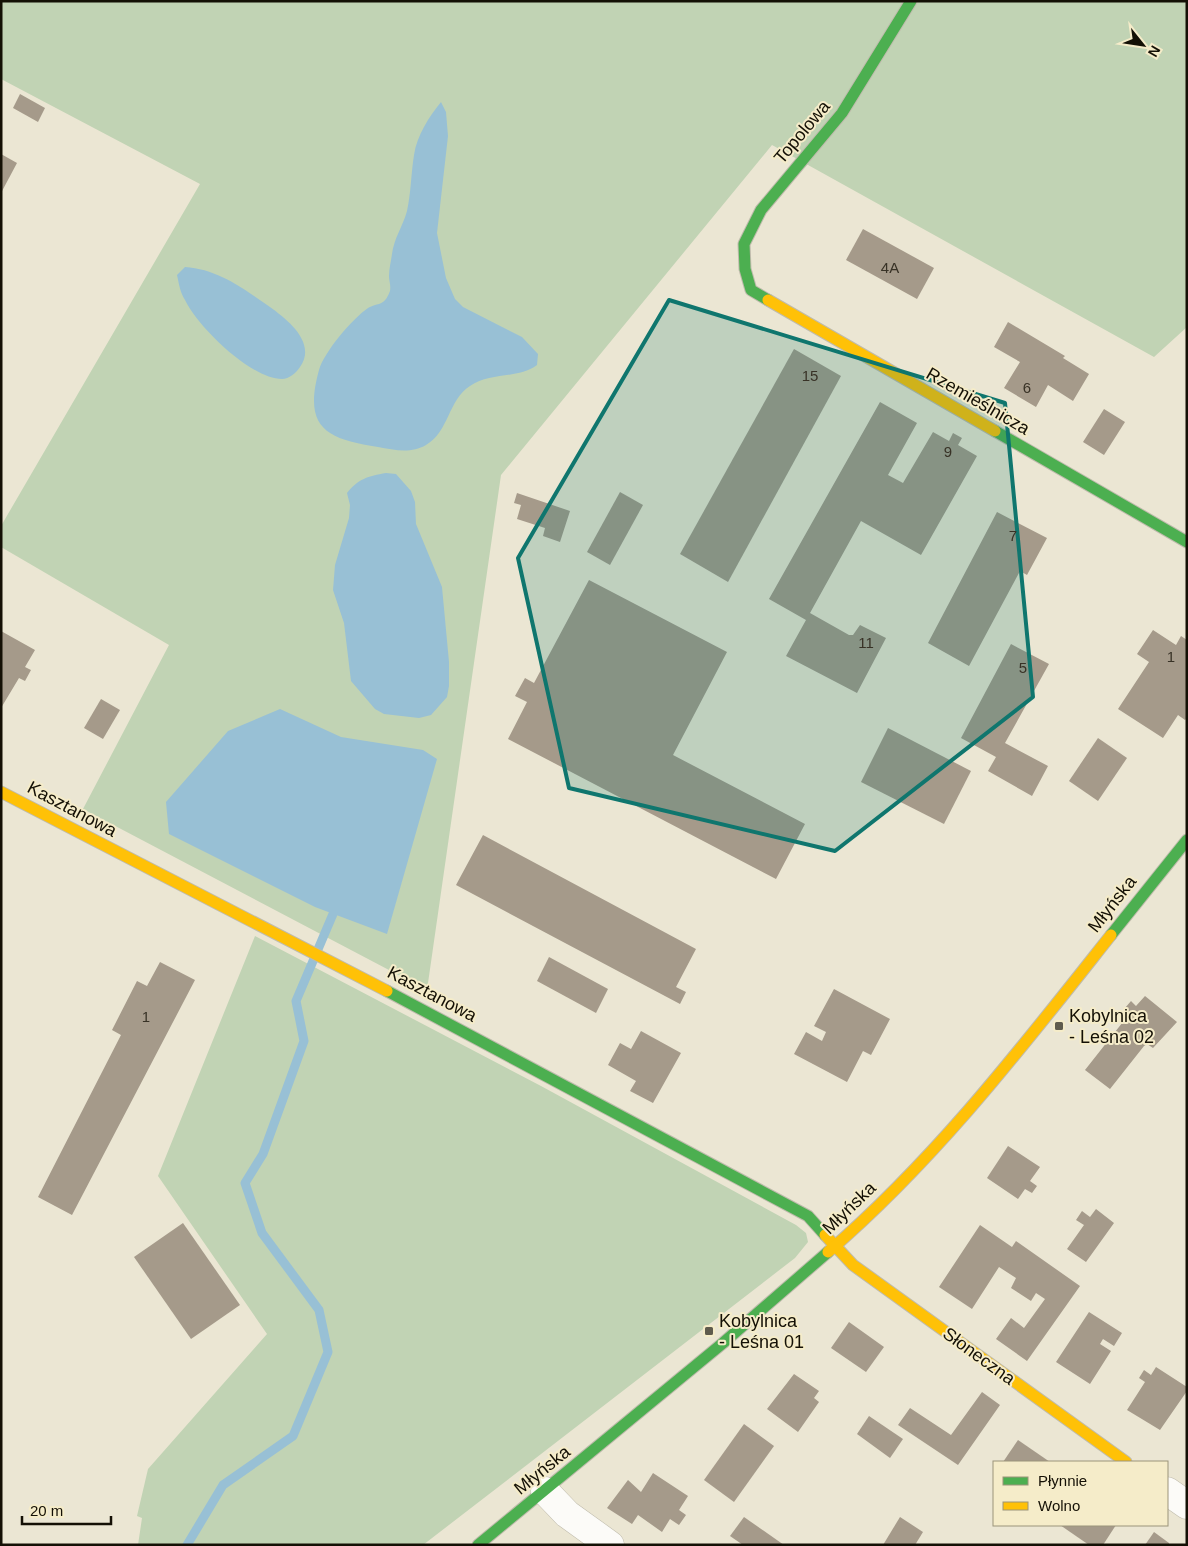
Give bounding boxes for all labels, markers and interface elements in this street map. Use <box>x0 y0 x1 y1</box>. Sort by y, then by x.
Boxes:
north arrow <box>1118 20 1168 70</box>
text: N <box>1145 43 1164 60</box>
street label: Topolowa <box>770 96 835 168</box>
house number: 4A <box>881 259 899 276</box>
street label: Rzemieślnicza <box>923 363 1034 439</box>
house number: 15 <box>802 367 818 384</box>
house number: 6 <box>1023 379 1031 396</box>
house number: 9 <box>944 443 952 460</box>
house number: 7 <box>1009 527 1017 544</box>
house number: 11 <box>858 634 874 651</box>
house number: 1 <box>1167 648 1175 665</box>
house number: 5 <box>1019 659 1027 676</box>
street label: Kasztanowa <box>24 777 121 841</box>
street label: Młyńska <box>1084 871 1141 936</box>
street label: Kasztanowa <box>384 962 481 1026</box>
place label: Kobylnica - Leśna 02 <box>1069 1006 1154 1047</box>
house number: 1 <box>142 1008 150 1025</box>
marker: Kobylnica - Leśna 02 <box>1053 1020 1065 1032</box>
street label: Młyńska <box>818 1177 880 1238</box>
place label: Kobylnica - Leśna 01 <box>719 1311 804 1352</box>
street label: Słoneczna <box>939 1323 1020 1389</box>
marker: Kobylnica - Leśna 01 <box>703 1325 715 1337</box>
street label: Młyńska <box>510 1441 575 1499</box>
legend <box>993 1461 1168 1526</box>
text: Płynnie <box>1038 1472 1087 1489</box>
scale bar <box>22 1494 111 1526</box>
text: Wolno <box>1038 1497 1080 1514</box>
text: 20 m <box>30 1502 63 1519</box>

